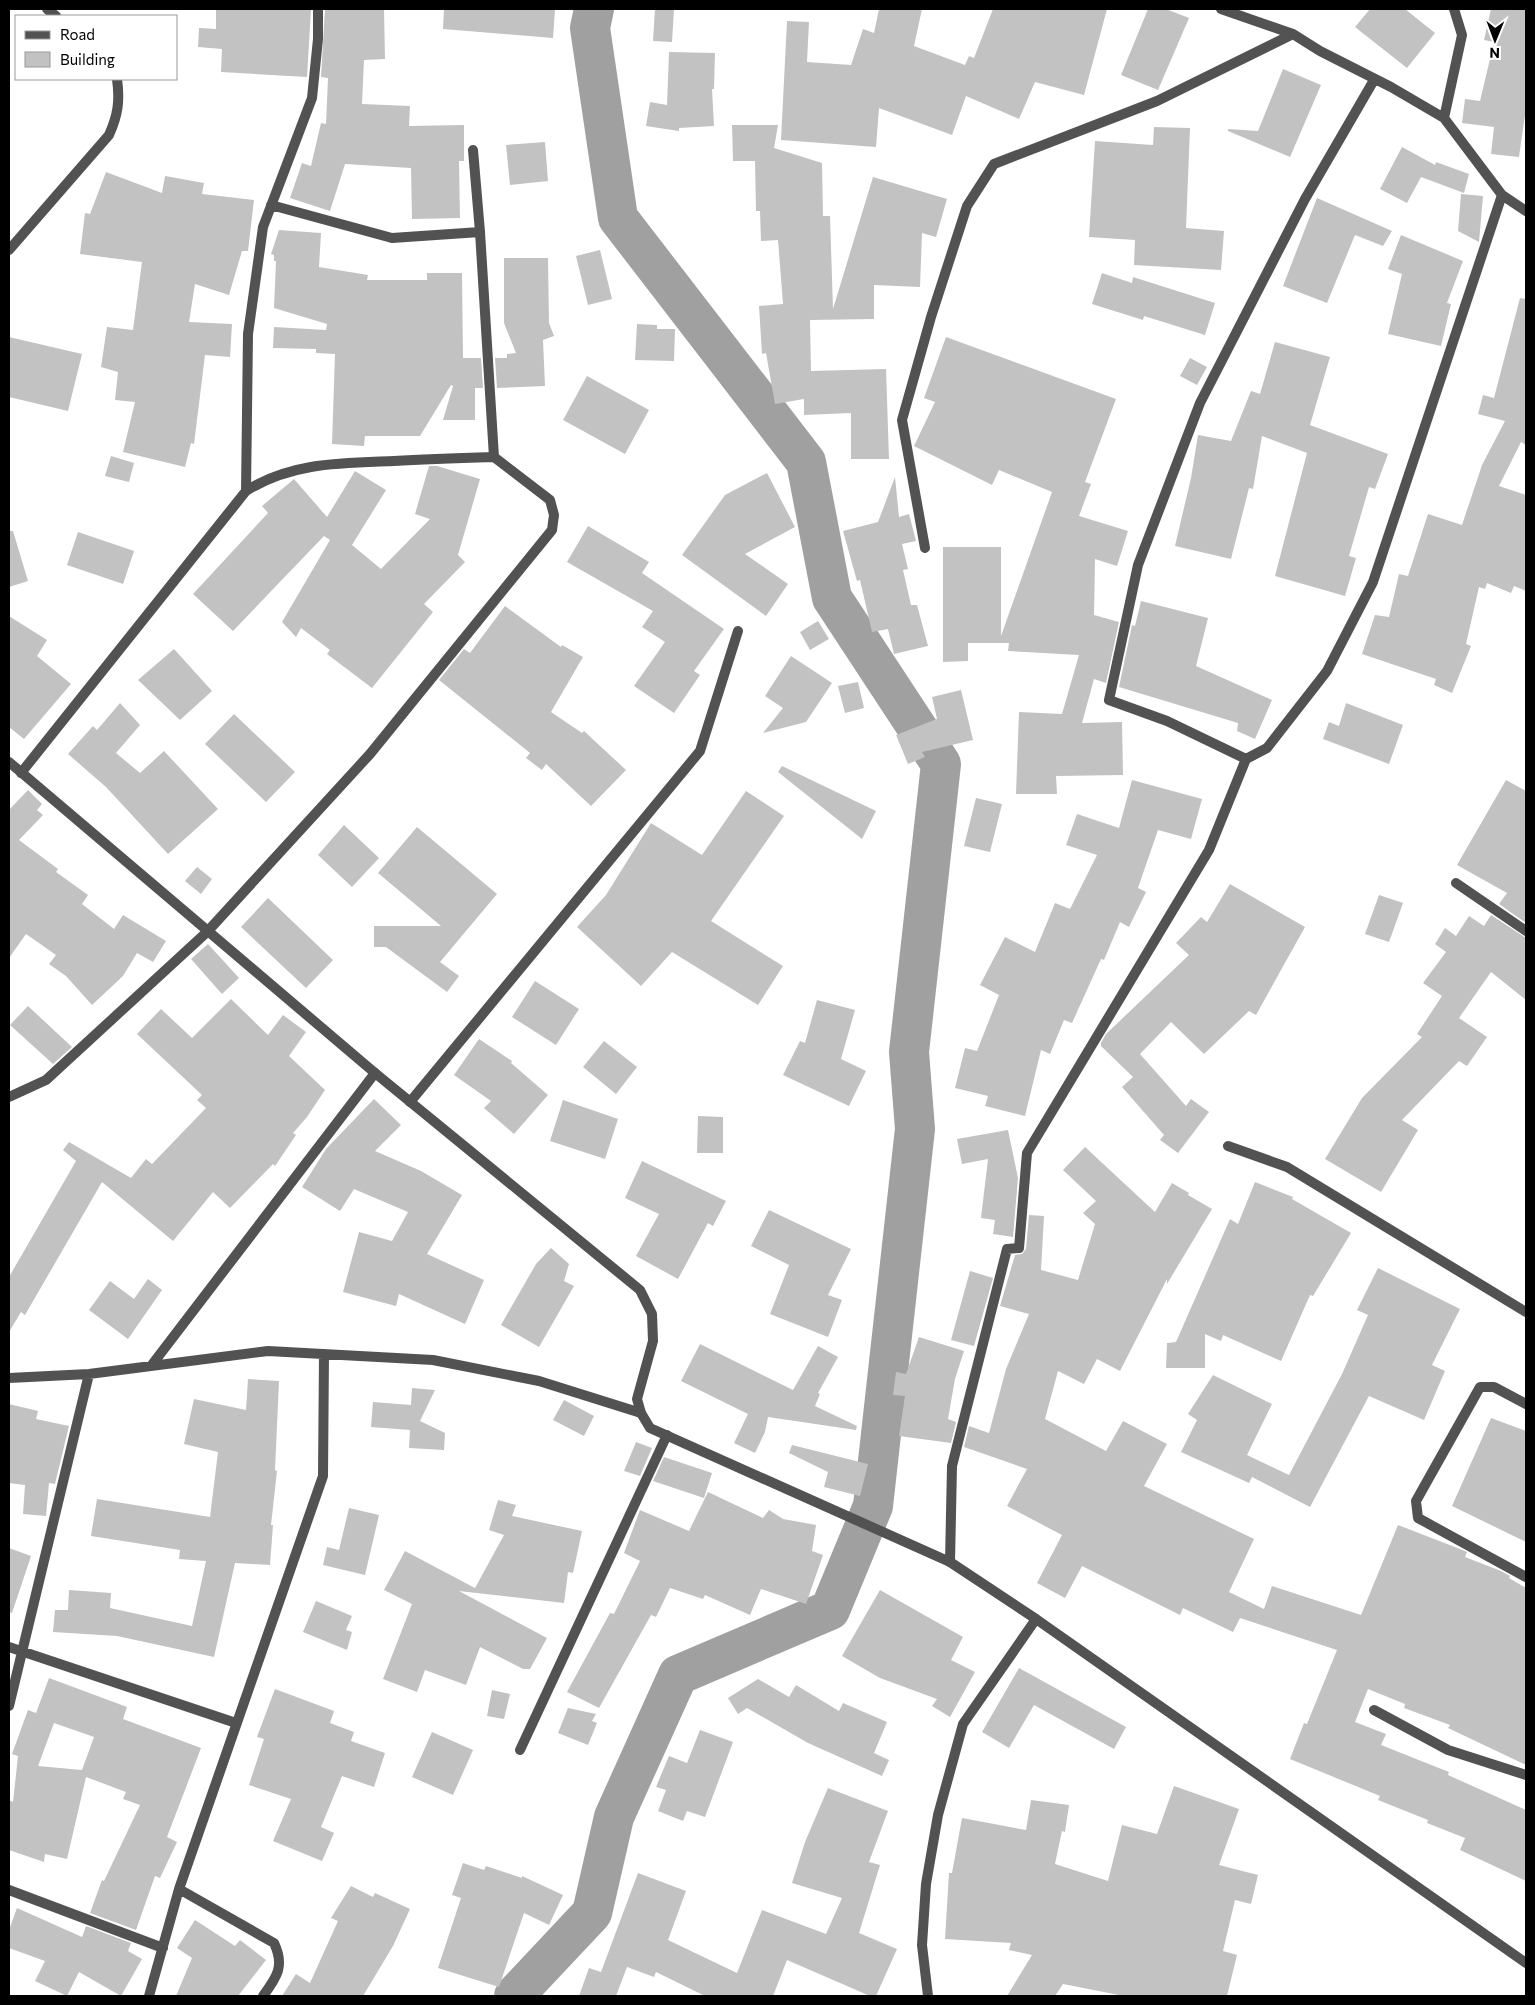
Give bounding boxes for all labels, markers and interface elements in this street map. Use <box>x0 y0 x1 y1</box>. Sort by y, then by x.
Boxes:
legend <box>15 15 178 80</box>
north arrow <box>1470 15 1520 65</box>
text: Road <box>60 25 95 43</box>
text: N <box>1489 45 1500 62</box>
text: Building <box>60 50 115 68</box>

